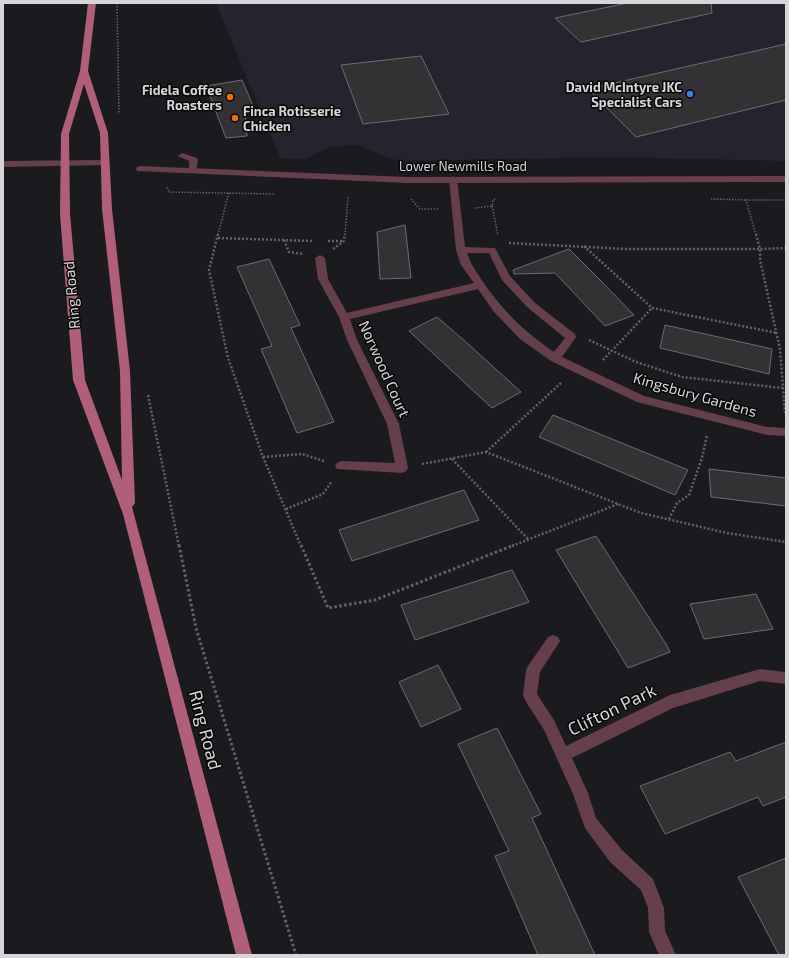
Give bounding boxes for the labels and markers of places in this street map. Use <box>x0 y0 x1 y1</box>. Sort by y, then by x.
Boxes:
place label: David McIntyre JKC Specialist Cars <box>566 79 682 110</box>
place label: Fidela Coffee Roasters <box>142 82 222 113</box>
marker: David McIntyre JKC Specialist Cars <box>685 89 695 99</box>
marker: Fidela Coffee Roasters <box>225 92 235 102</box>
place label: Finca Rotisserie Chicken <box>243 103 341 134</box>
marker: Finca Rotisserie Chicken <box>230 113 240 123</box>

